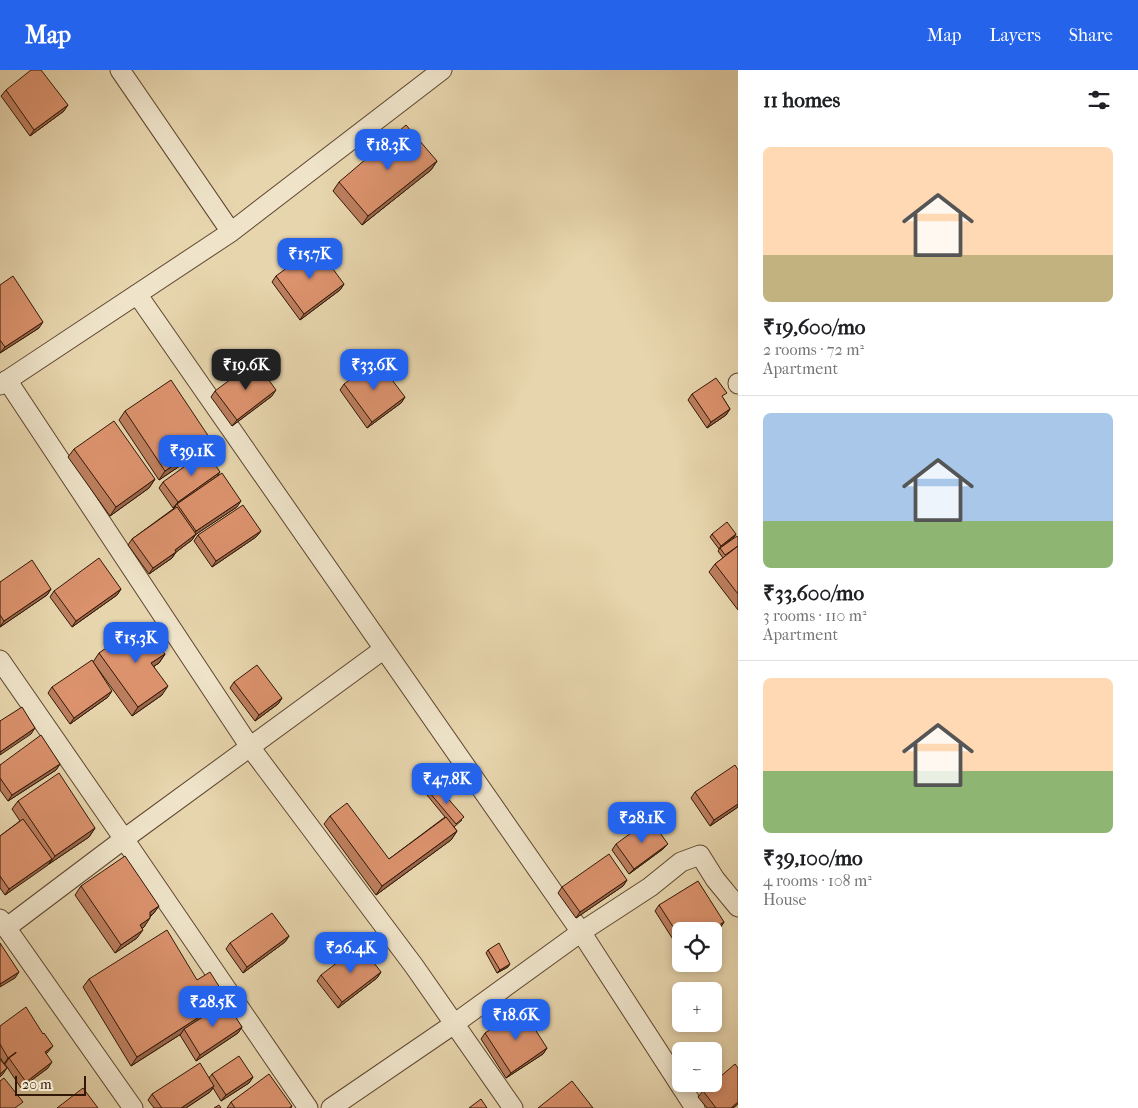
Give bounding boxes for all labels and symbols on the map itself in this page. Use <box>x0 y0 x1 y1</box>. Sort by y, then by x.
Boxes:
pin: ₹18.3K <box>347 128 429 171</box>
pin: ₹15.7K <box>269 238 351 280</box>
pin: ₹19.6K <box>205 348 287 391</box>
pin: ₹33.6K <box>333 348 415 391</box>
pin: ₹39.1K <box>151 434 233 477</box>
pin: ₹15.3K <box>95 622 177 664</box>
pin: ₹47.8K <box>406 762 488 805</box>
pin: ₹28.1K <box>601 802 683 844</box>
pin: ₹26.4K <box>310 932 392 974</box>
pin: ₹28.5K <box>172 986 254 1028</box>
pin: ₹18.6K <box>475 998 557 1041</box>
scale bar <box>15 1073 86 1096</box>

